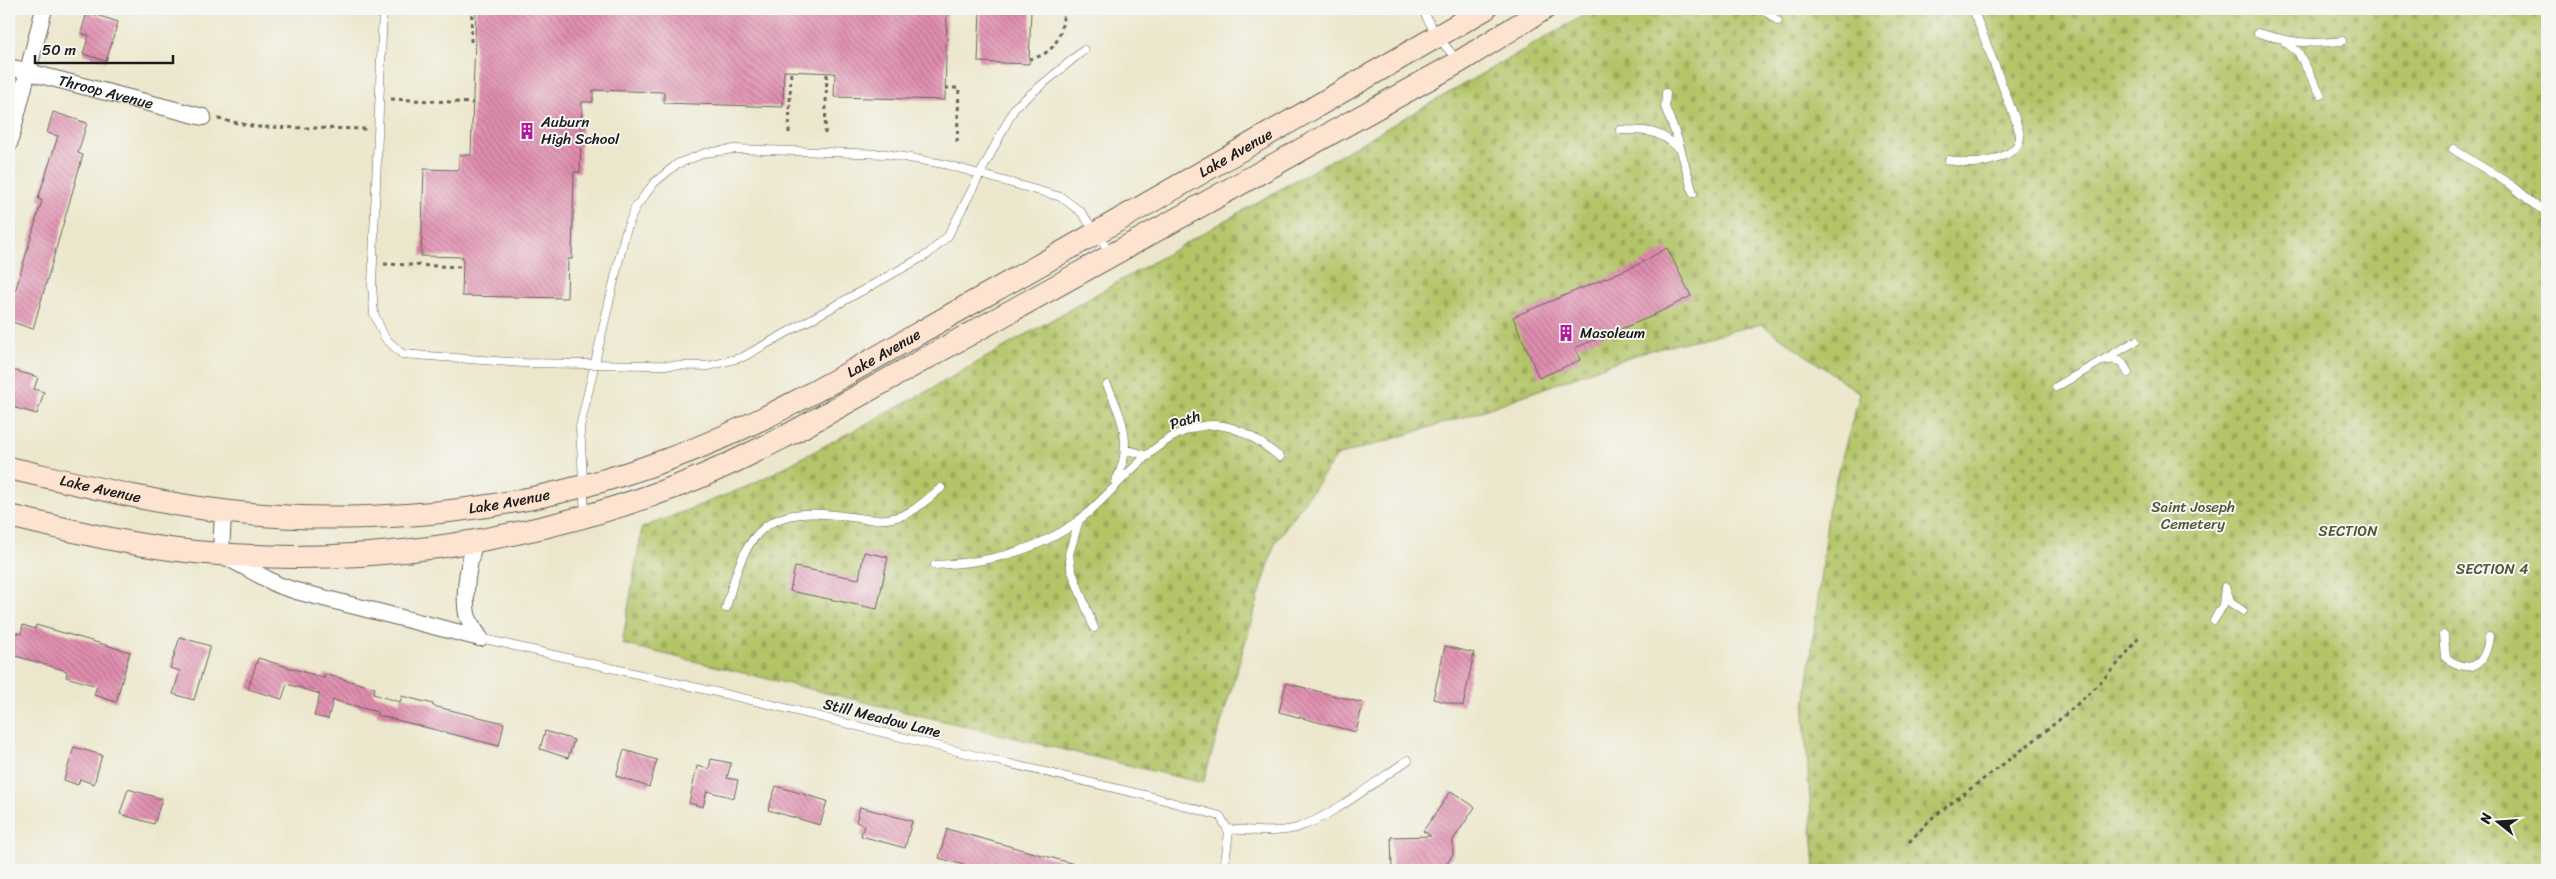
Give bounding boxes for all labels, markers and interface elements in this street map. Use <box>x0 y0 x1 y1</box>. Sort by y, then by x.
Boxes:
scale bar <box>35 32 172 64</box>
text: 50 m <box>42 37 77 63</box>
street label: Throop Avenue <box>55 67 156 117</box>
place label: Auburn High School <box>540 109 620 152</box>
building icon: Auburn High School <box>517 121 537 141</box>
street label: Lake Avenue <box>1194 121 1278 185</box>
place label: Masoleum <box>1580 320 1645 346</box>
street label: Lake Avenue <box>842 322 926 385</box>
building icon: Masoleum <box>1556 323 1576 343</box>
street label: Path <box>1166 403 1204 437</box>
street label: Lake Avenue <box>58 467 144 510</box>
street label: Lake Avenue <box>467 481 553 521</box>
park label: Saint Joseph Cemetery <box>2151 494 2235 537</box>
park label: SECTION <box>2318 518 2378 544</box>
park label: SECTION 4 <box>2456 556 2528 582</box>
street label: Still Meadow Lane <box>821 691 943 745</box>
north arrow <box>2474 796 2524 846</box>
text: N <box>2472 810 2500 828</box>

